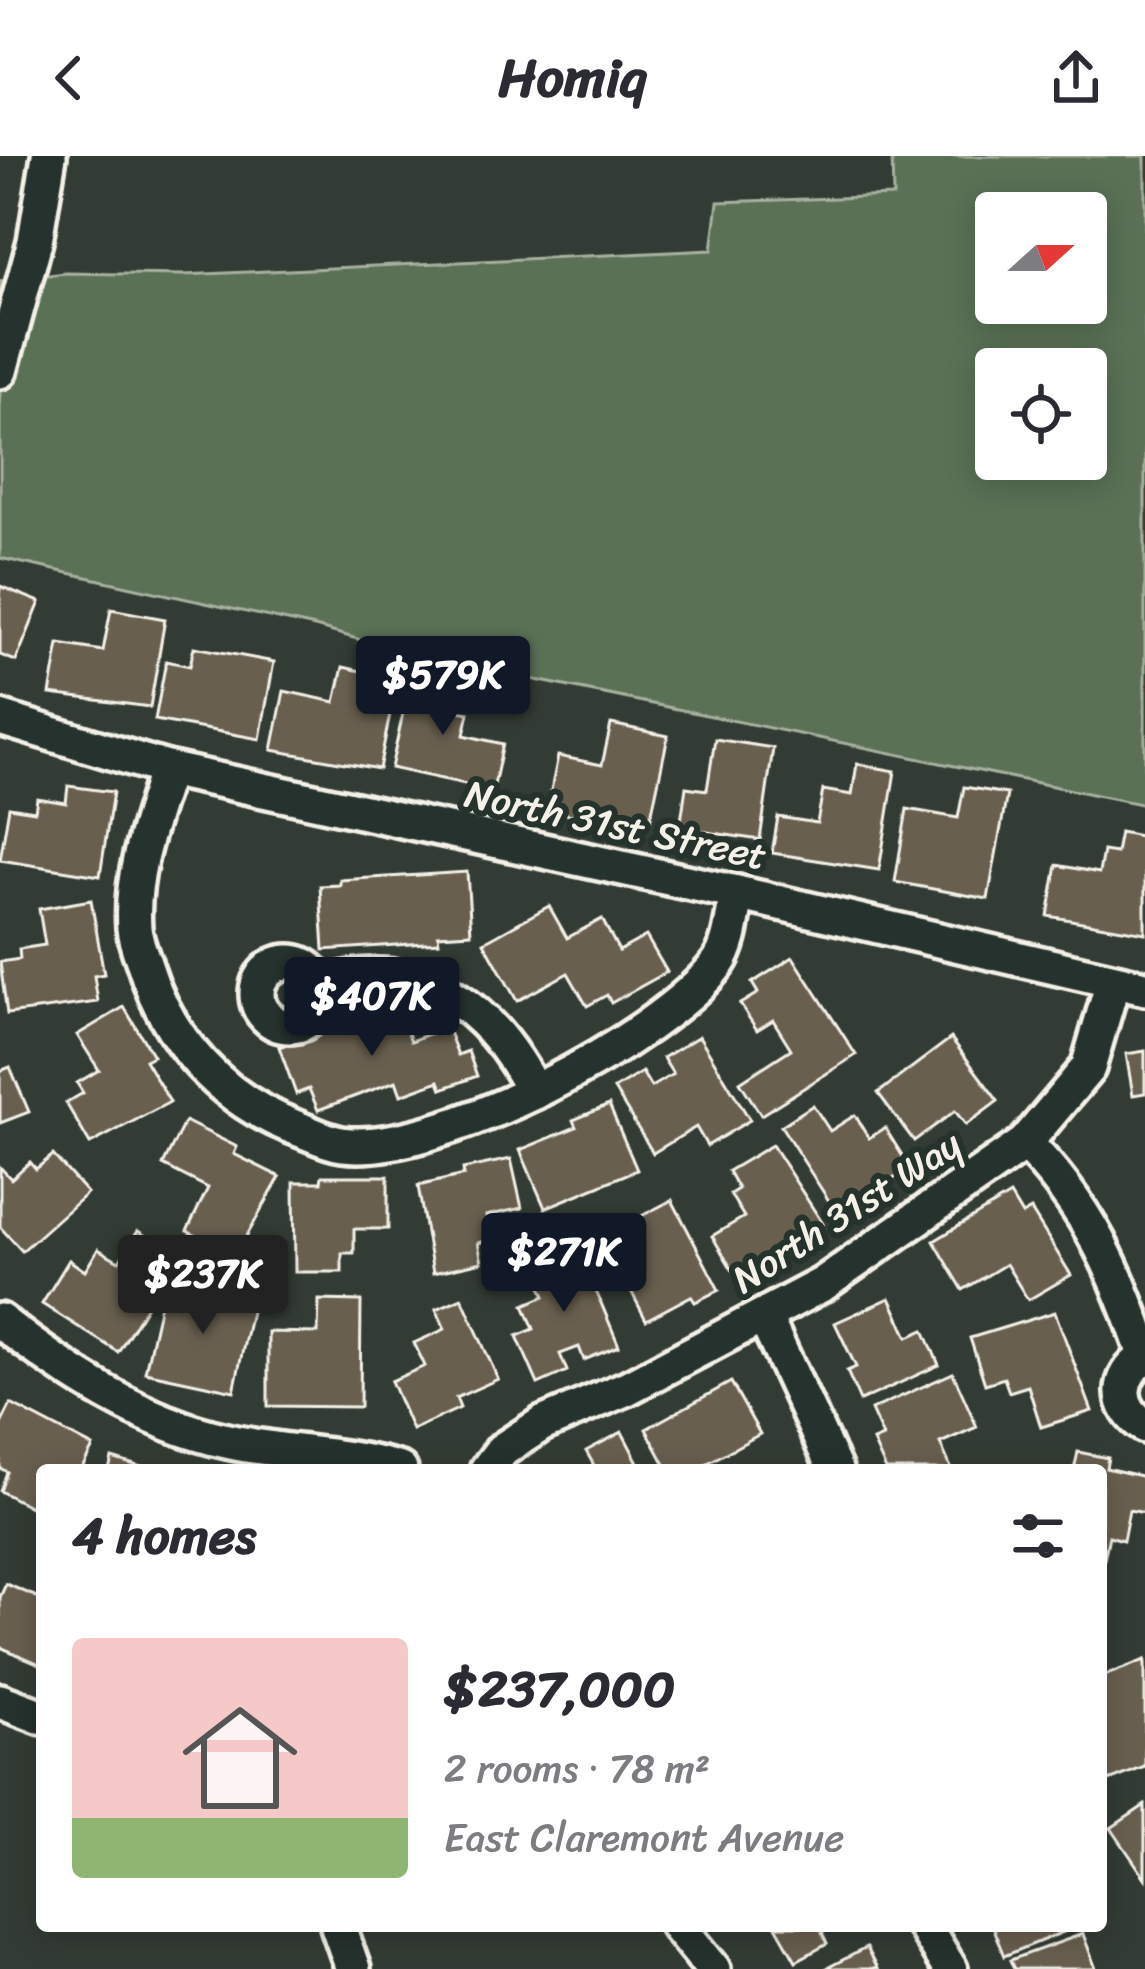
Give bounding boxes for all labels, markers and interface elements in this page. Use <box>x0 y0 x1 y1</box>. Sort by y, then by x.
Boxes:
text: Homiq <box>498 30 647 126</box>
icon: back <box>36 45 102 111</box>
icon: share <box>1043 45 1109 111</box>
north arrow <box>975 192 1107 324</box>
map controls <box>975 192 1107 480</box>
button: locate <box>975 348 1107 480</box>
pin: $579K <box>359 636 527 738</box>
text: $579K <box>383 640 503 709</box>
street label: North 31st Street <box>459 759 773 890</box>
pin: $407K <box>288 957 456 1059</box>
text: $407K <box>311 961 433 1030</box>
street label: North 31st Way <box>717 1111 976 1312</box>
pin: $271K <box>480 1213 648 1315</box>
text: $271K <box>508 1217 620 1286</box>
pin: $237K <box>119 1235 287 1337</box>
text: $237K <box>145 1239 261 1308</box>
text: 4 homes <box>72 1491 256 1581</box>
icon: filters <box>1005 1503 1071 1569</box>
text: $237,000 <box>444 1644 675 1734</box>
icon: home <box>168 1686 312 1830</box>
text: 2 rooms · 78 m² <box>444 1734 710 1803</box>
text: East Claremont Avenue <box>444 1803 844 1872</box>

